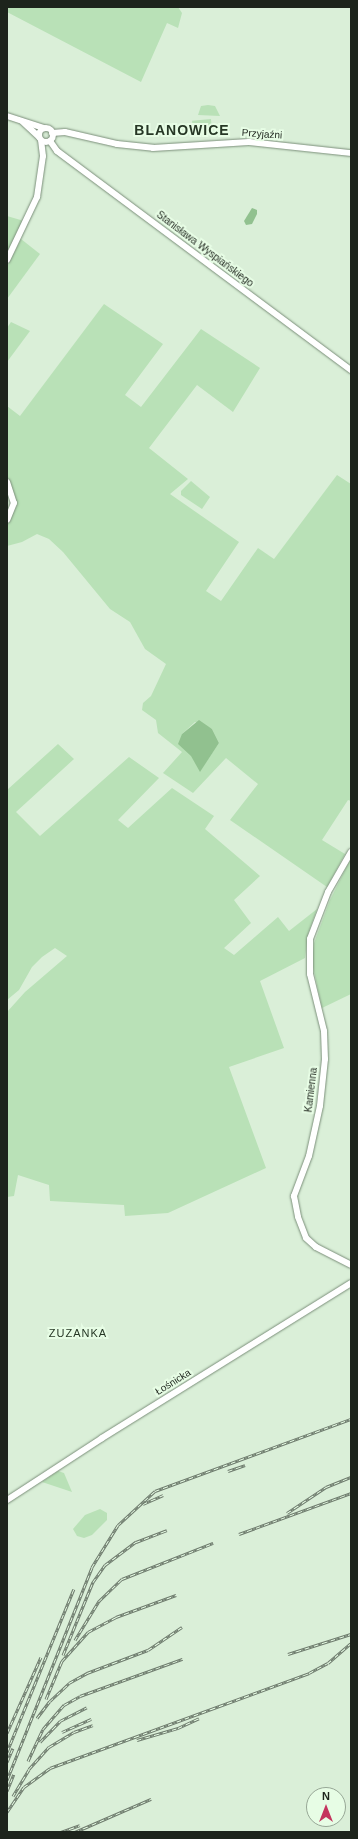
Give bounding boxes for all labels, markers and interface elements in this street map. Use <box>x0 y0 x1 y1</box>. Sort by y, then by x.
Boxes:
district label: BLANOWICE <box>134 122 230 138</box>
street label: Przyjaźni <box>241 127 283 141</box>
street label: Stanisława Wyspiańskiego <box>154 209 256 289</box>
street label: Kamienna <box>302 1067 320 1113</box>
district label: ZUZANKA <box>49 1326 107 1340</box>
street label: Łośnicka <box>153 1366 193 1398</box>
north arrow <box>306 1787 346 1827</box>
text: N <box>322 1790 330 1802</box>

